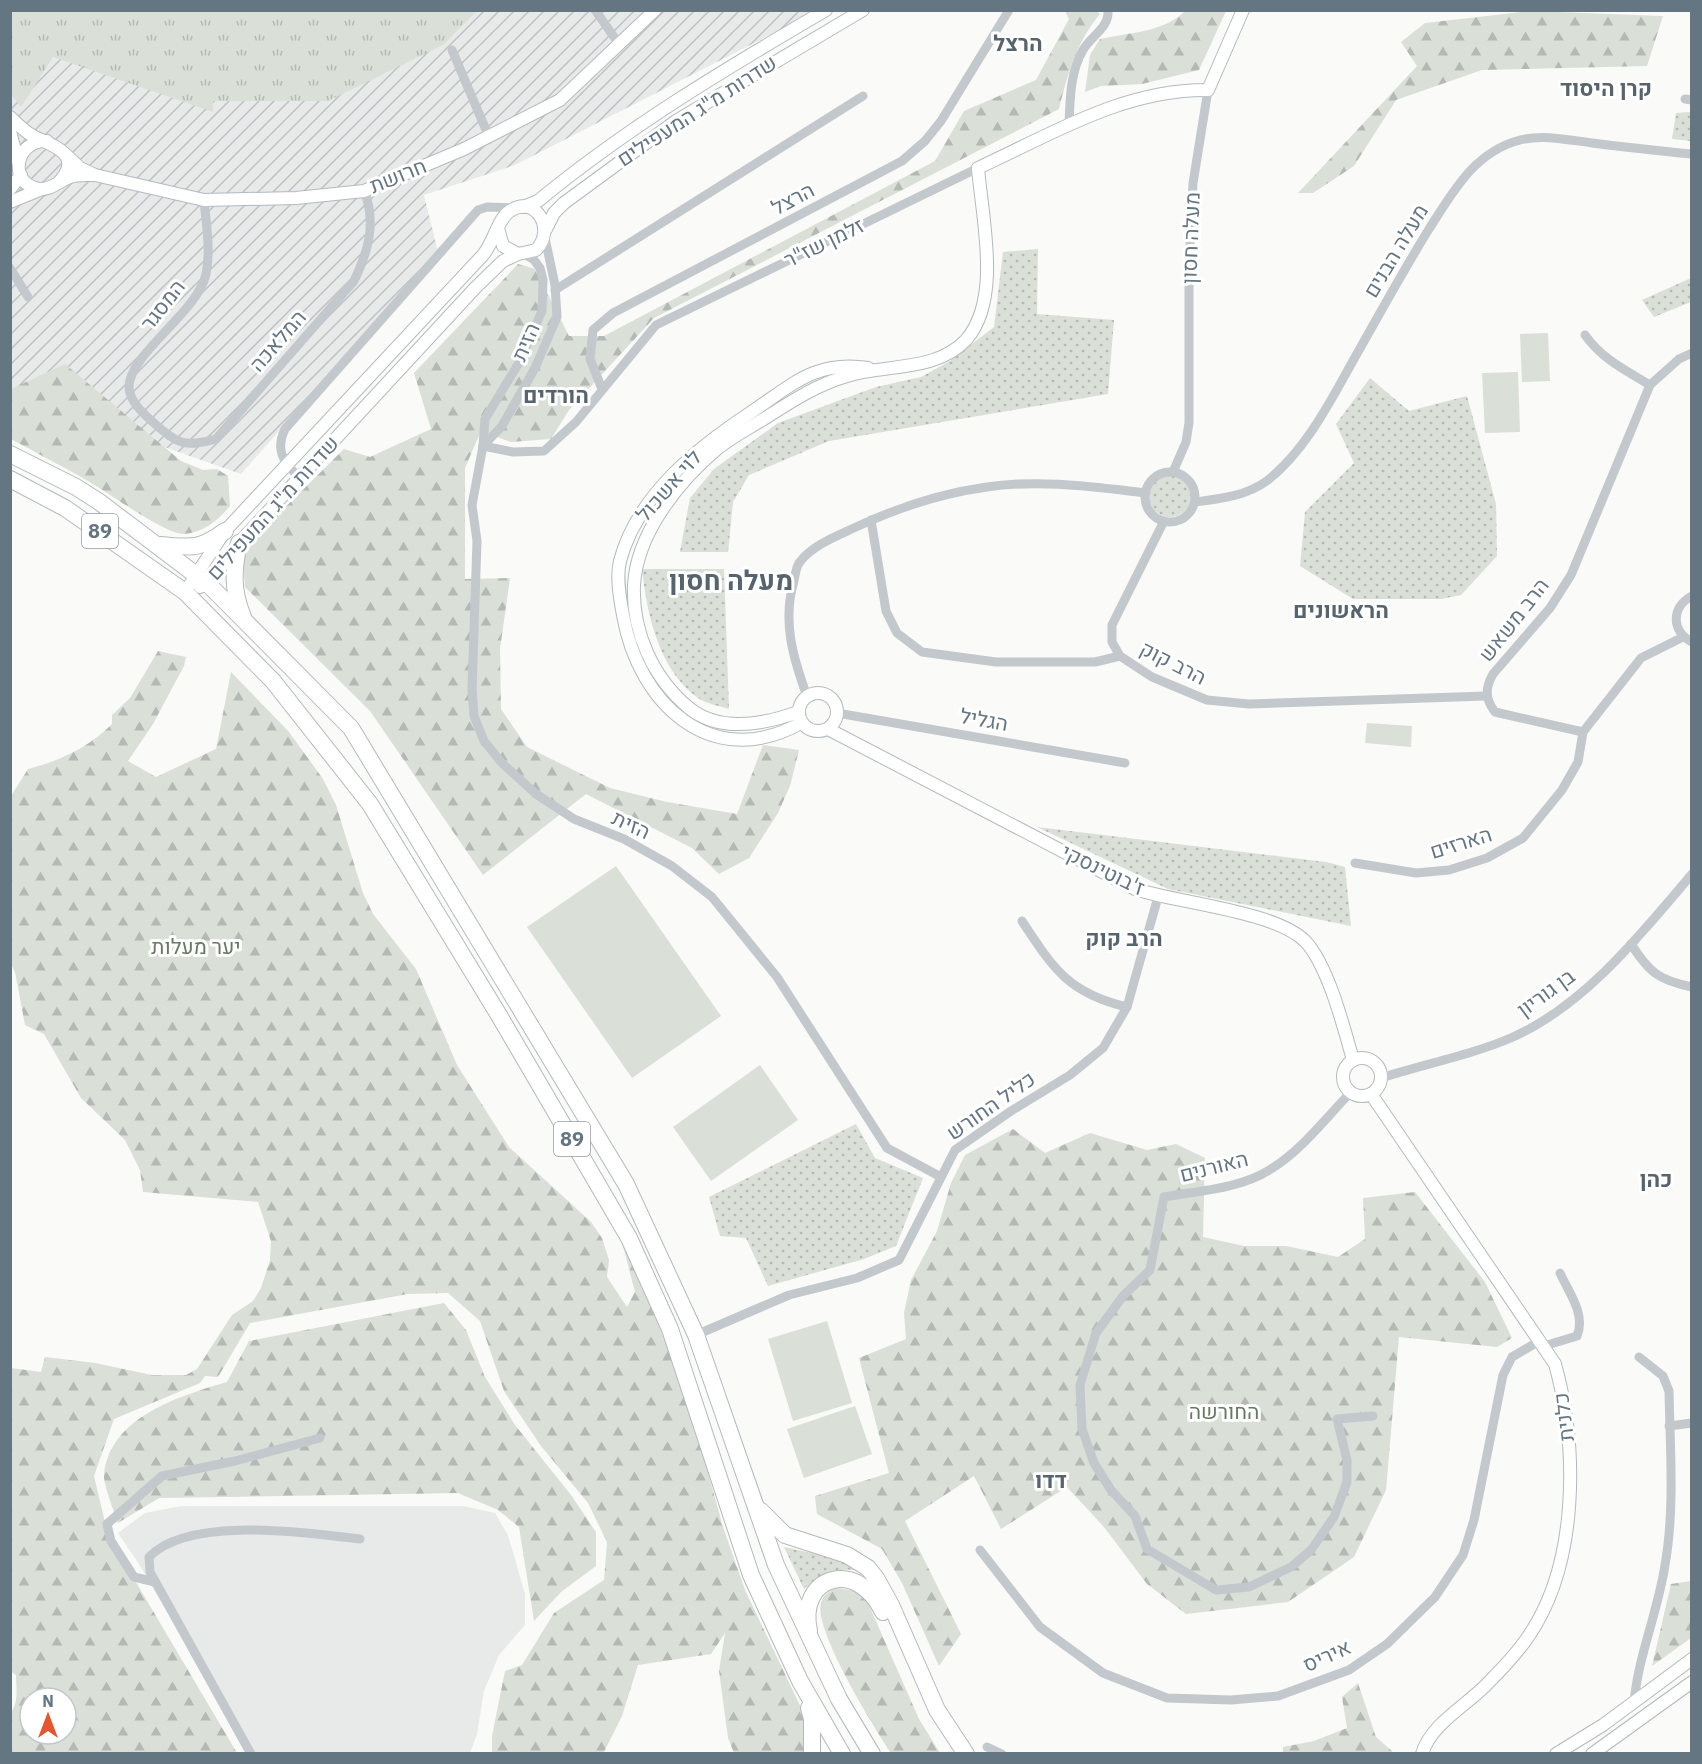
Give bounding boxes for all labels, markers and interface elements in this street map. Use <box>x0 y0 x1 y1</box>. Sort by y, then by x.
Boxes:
district label: הרצל <box>993 28 1043 57</box>
street label: שדרות מ"ג המעפילים <box>611 48 782 172</box>
district label: קרן היסוד <box>1560 73 1652 102</box>
street label: חרושת <box>365 151 430 199</box>
street label: הרצל <box>766 175 819 221</box>
street label: מעלה חסון <box>1174 192 1206 284</box>
street label: מעלה הבנים <box>1356 199 1434 302</box>
street label: זלמן שז"ר <box>779 211 868 273</box>
street label: המסגר <box>133 273 191 336</box>
street label: המלאכה <box>243 303 312 377</box>
street label: הזית <box>504 318 546 365</box>
district label: הורדים <box>523 380 589 409</box>
street label: שדרות מ"ג המעפילים <box>200 429 345 586</box>
street label: לוי אשכול <box>629 443 707 527</box>
road number: 89 <box>82 514 118 548</box>
district label: מעלה חסון <box>669 562 793 597</box>
street label: הרב משאש <box>1472 572 1555 667</box>
district label: הראשונים <box>1293 595 1389 624</box>
street label: הרב קוק <box>1135 634 1211 691</box>
street label: הגליל <box>958 701 1010 737</box>
street label: הזית <box>608 803 655 845</box>
street label: הארזים <box>1426 819 1495 865</box>
street label: ז'בוטינסקי <box>1057 837 1150 901</box>
district label: הרב קוק <box>1085 923 1163 952</box>
park label: יער מעלות <box>151 932 241 960</box>
street label: בן גוריון <box>1511 962 1580 1023</box>
street label: כליל החורש <box>940 1064 1040 1146</box>
road number: 89 <box>554 1122 590 1156</box>
street label: האורנים <box>1177 1144 1251 1188</box>
district label: כהן <box>1640 1164 1672 1193</box>
street label: כלנית <box>1546 1391 1580 1443</box>
park label: החורשה <box>1189 1397 1259 1425</box>
district label: דדו <box>1035 1465 1067 1494</box>
street label: איריס <box>1298 1632 1355 1678</box>
north arrow <box>18 1686 78 1746</box>
text: N <box>42 1691 54 1711</box>

